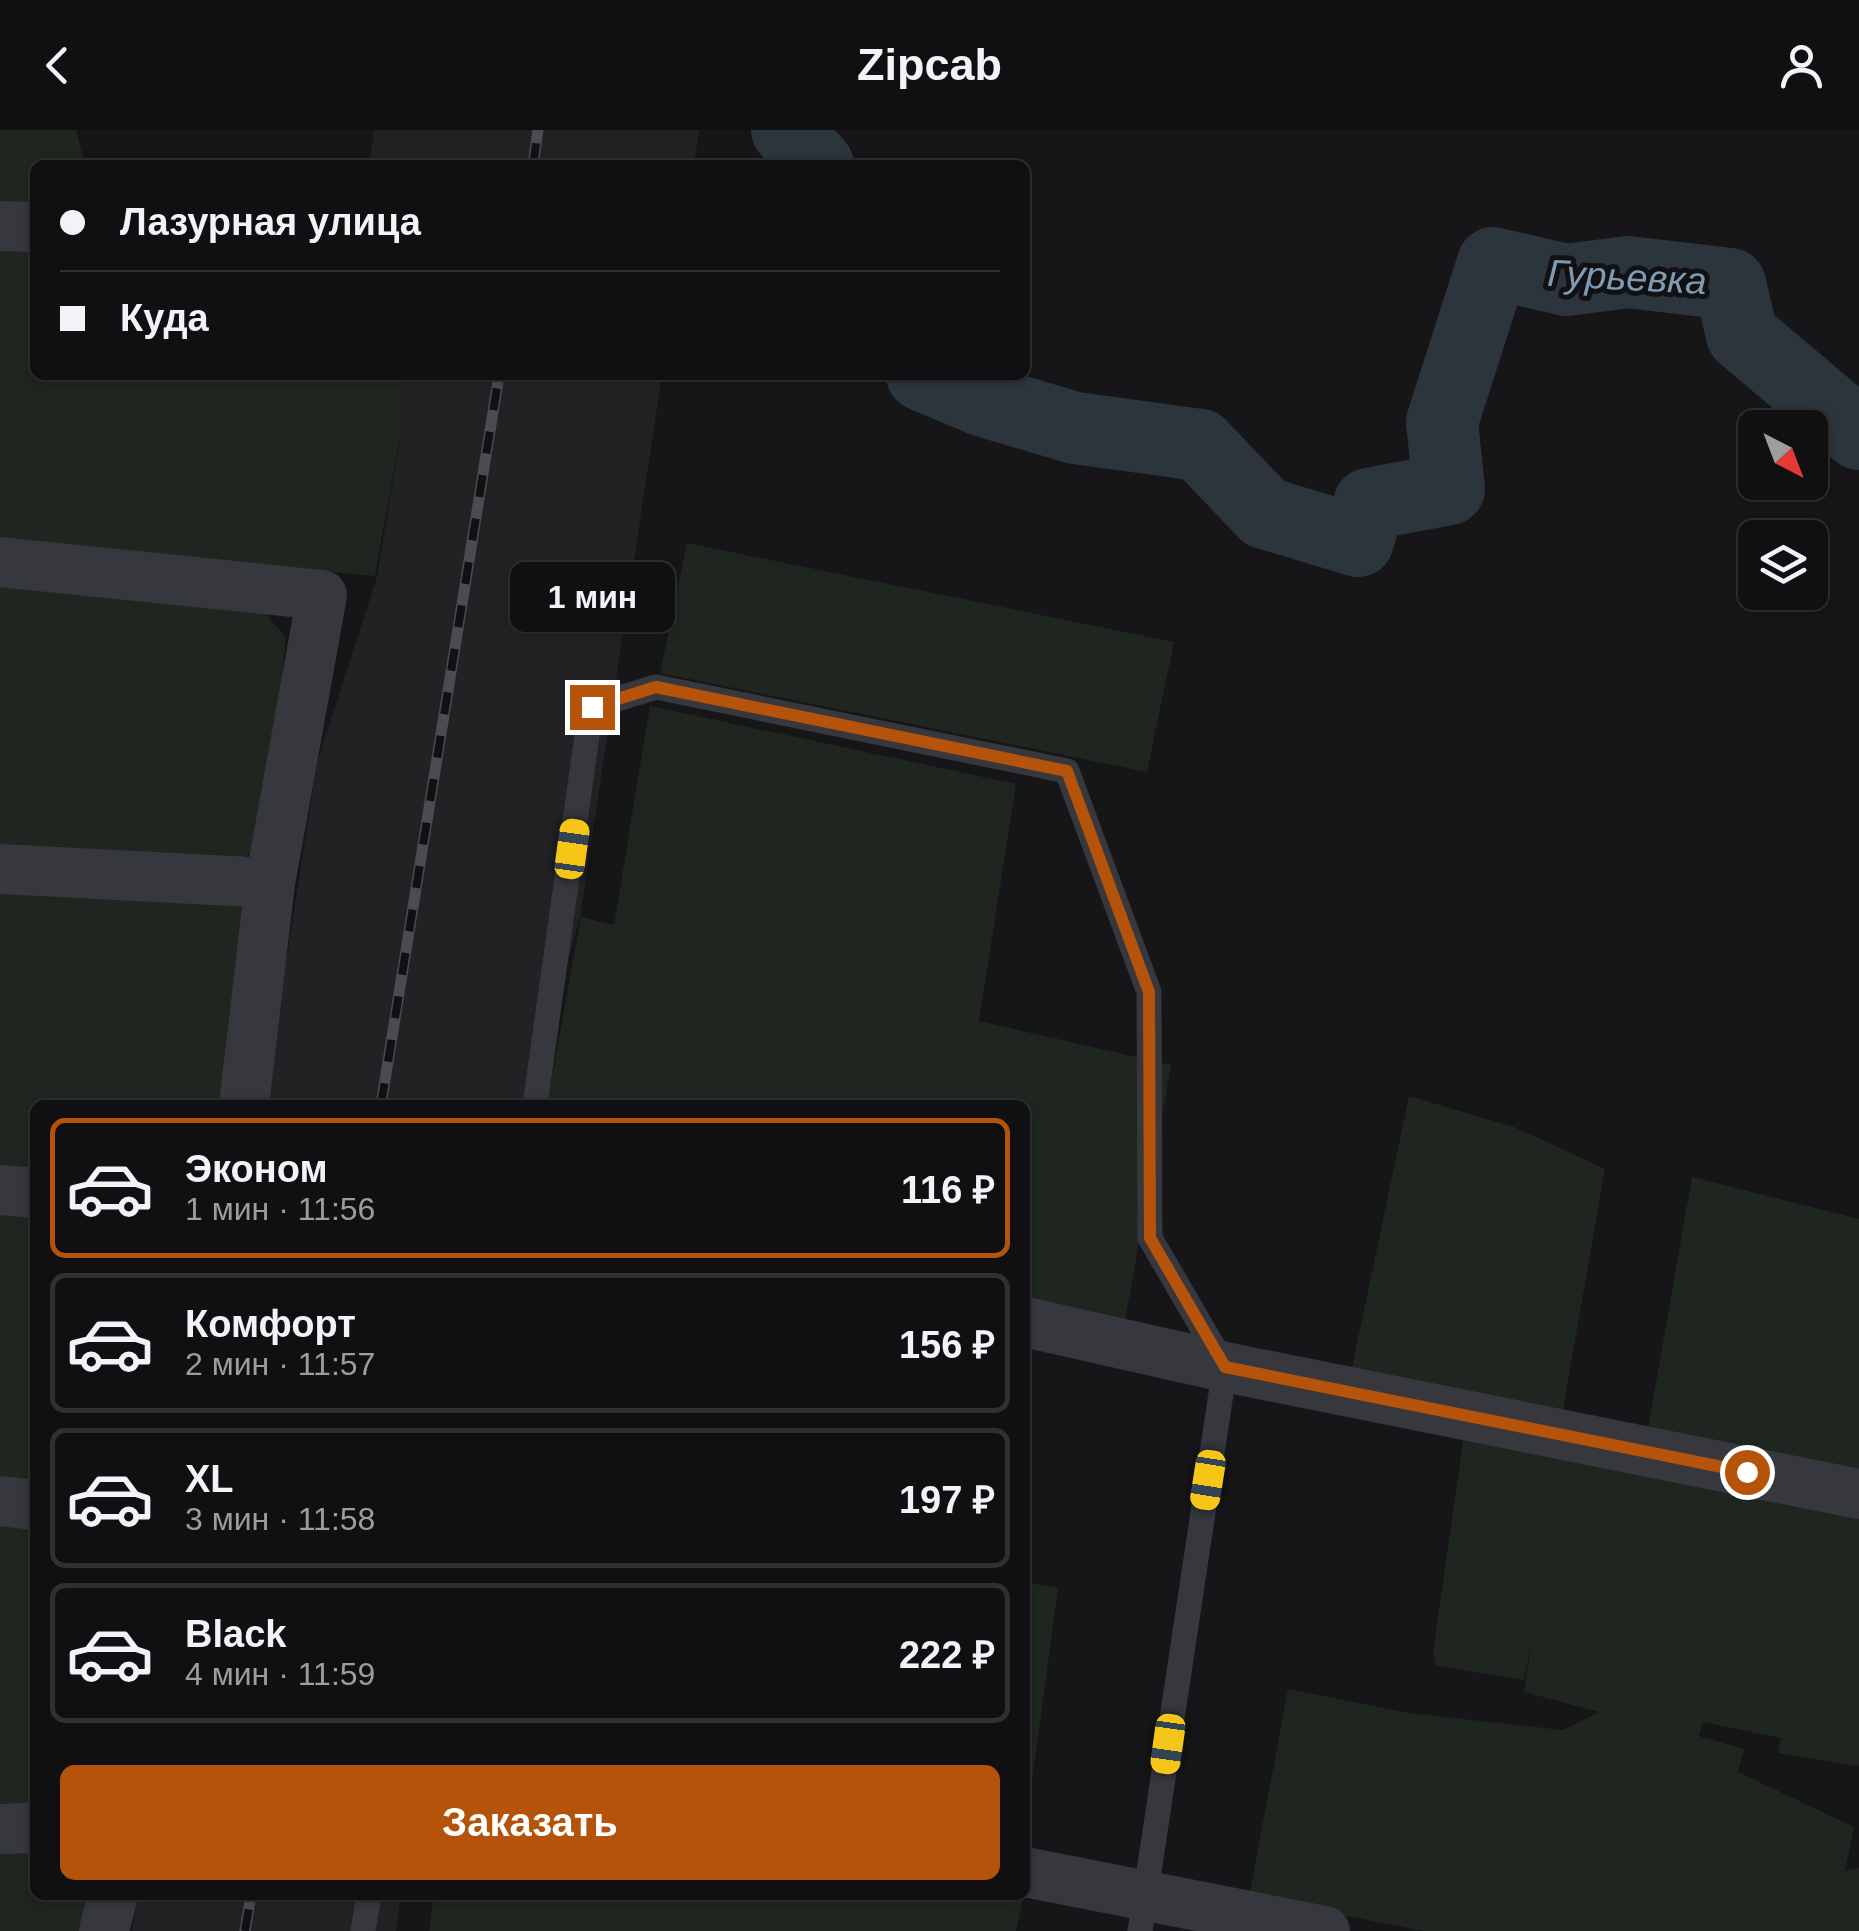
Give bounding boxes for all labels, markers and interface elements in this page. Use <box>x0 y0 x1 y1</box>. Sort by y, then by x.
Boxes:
icon: back <box>30 38 85 93</box>
icon: person <box>1774 38 1829 93</box>
text: Zipcab <box>857 39 1002 90</box>
text: Лазурная улица <box>120 201 421 243</box>
water label: Гурьевка <box>1546 252 1708 302</box>
text: Куда <box>120 297 209 339</box>
north arrow <box>1738 410 1828 500</box>
map controls <box>1738 410 1828 610</box>
button: layers <box>1738 520 1828 610</box>
callout: 1 мин <box>510 562 674 632</box>
text: 1 мин <box>548 579 637 615</box>
route end <box>570 685 615 730</box>
car <box>553 817 591 881</box>
icon: car <box>65 1143 155 1233</box>
text: Эконом <box>185 1148 328 1190</box>
text: 116 ₽ <box>901 1169 995 1211</box>
text: 1 мин · 11:56 <box>185 1191 375 1227</box>
icon: car <box>65 1298 155 1388</box>
text: Комфорт <box>185 1303 356 1345</box>
text: 156 ₽ <box>899 1324 995 1366</box>
text: 2 мин · 11:57 <box>185 1346 375 1382</box>
car <box>1188 1448 1228 1512</box>
route start <box>1725 1450 1770 1495</box>
icon: car <box>65 1453 155 1543</box>
text: XL <box>185 1458 234 1500</box>
text: 197 ₽ <box>899 1479 995 1521</box>
text: 3 мин · 11:58 <box>185 1501 375 1537</box>
icon: car <box>65 1608 155 1698</box>
text: Black <box>185 1613 286 1655</box>
text: 222 ₽ <box>899 1634 995 1676</box>
text: 4 мин · 11:59 <box>185 1656 375 1692</box>
car <box>1149 1712 1187 1776</box>
button: Заказать <box>60 1765 1000 1880</box>

